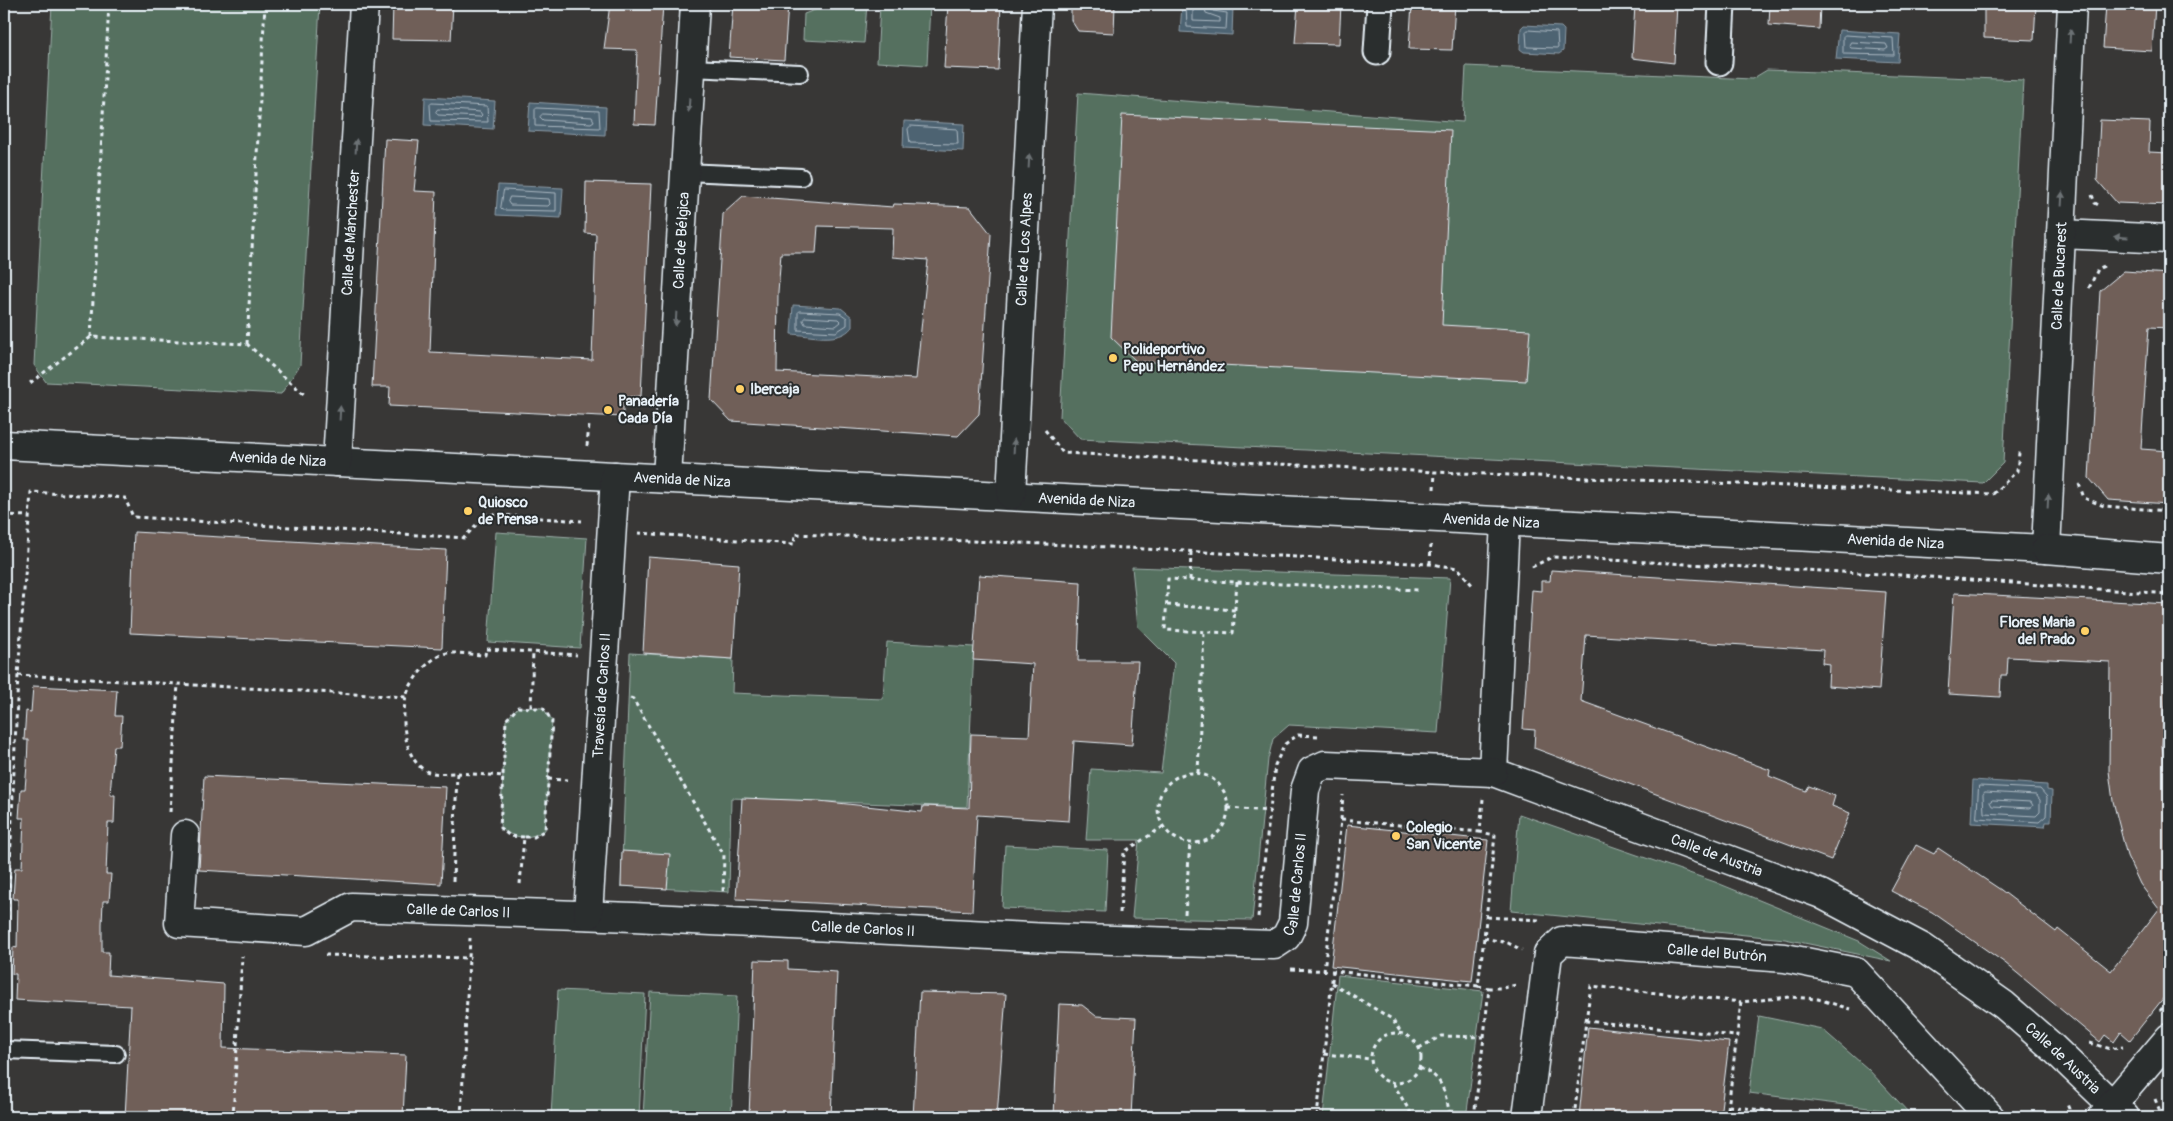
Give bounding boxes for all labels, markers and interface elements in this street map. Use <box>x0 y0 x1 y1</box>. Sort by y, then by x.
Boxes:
one-way arrow <box>2067 28 2075 44</box>
one-way arrow <box>685 97 693 113</box>
one-way arrow <box>352 138 360 154</box>
one-way arrow <box>1025 153 1033 169</box>
street label: Calle de Mánchester <box>338 168 364 296</box>
one-way arrow <box>2059 190 2067 206</box>
street label: Calle de Bélgica <box>669 191 694 289</box>
street label: Calle de Los Alpes <box>1012 192 1037 306</box>
street label: Calle de Bucarest <box>2047 221 2072 330</box>
one-way arrow <box>2112 232 2128 240</box>
one-way arrow <box>672 312 680 328</box>
place label: Polideportivo Pepu Hernández <box>1123 340 1225 376</box>
marker: Polideportivo Pepu Hernández <box>1107 352 1119 364</box>
place label: Ibercaja <box>750 380 799 399</box>
marker: Ibercaja <box>734 383 746 395</box>
place label: Panadería Cada Día <box>618 392 679 428</box>
marker: Panadería Cada Día <box>602 404 614 416</box>
one-way arrow <box>336 405 344 421</box>
one-way arrow <box>1010 438 1018 454</box>
street label: Avenida de Niza <box>229 447 327 471</box>
street label: Avenida de Niza <box>633 468 731 492</box>
street label: Avenida de Niza <box>1037 489 1136 513</box>
one-way arrow <box>2044 492 2052 508</box>
place label: Quiosco de Prensa <box>478 493 538 529</box>
marker: Quiosco de Prensa <box>462 505 474 517</box>
street label: Avenida de Niza <box>1442 509 1540 533</box>
street label: Avenida de Niza <box>1846 530 1945 554</box>
place label: Flores Maria del Prado <box>1999 613 2075 649</box>
marker: Flores Maria del Prado <box>2079 625 2091 637</box>
street label: Travesía de Carlos II <box>589 632 615 759</box>
place label: Colegio San Vicente <box>1406 818 1482 854</box>
marker: Colegio San Vicente <box>1390 830 1402 842</box>
street label: Calle de Austria <box>1668 830 1765 881</box>
street label: Calle de Carlos II <box>1279 832 1311 939</box>
street label: Calle de Carlos II <box>406 900 511 923</box>
street label: Calle de Carlos II <box>811 917 915 941</box>
street label: Calle del Butrón <box>1666 940 1768 967</box>
street label: Calle de Austria <box>2021 1019 2104 1098</box>

